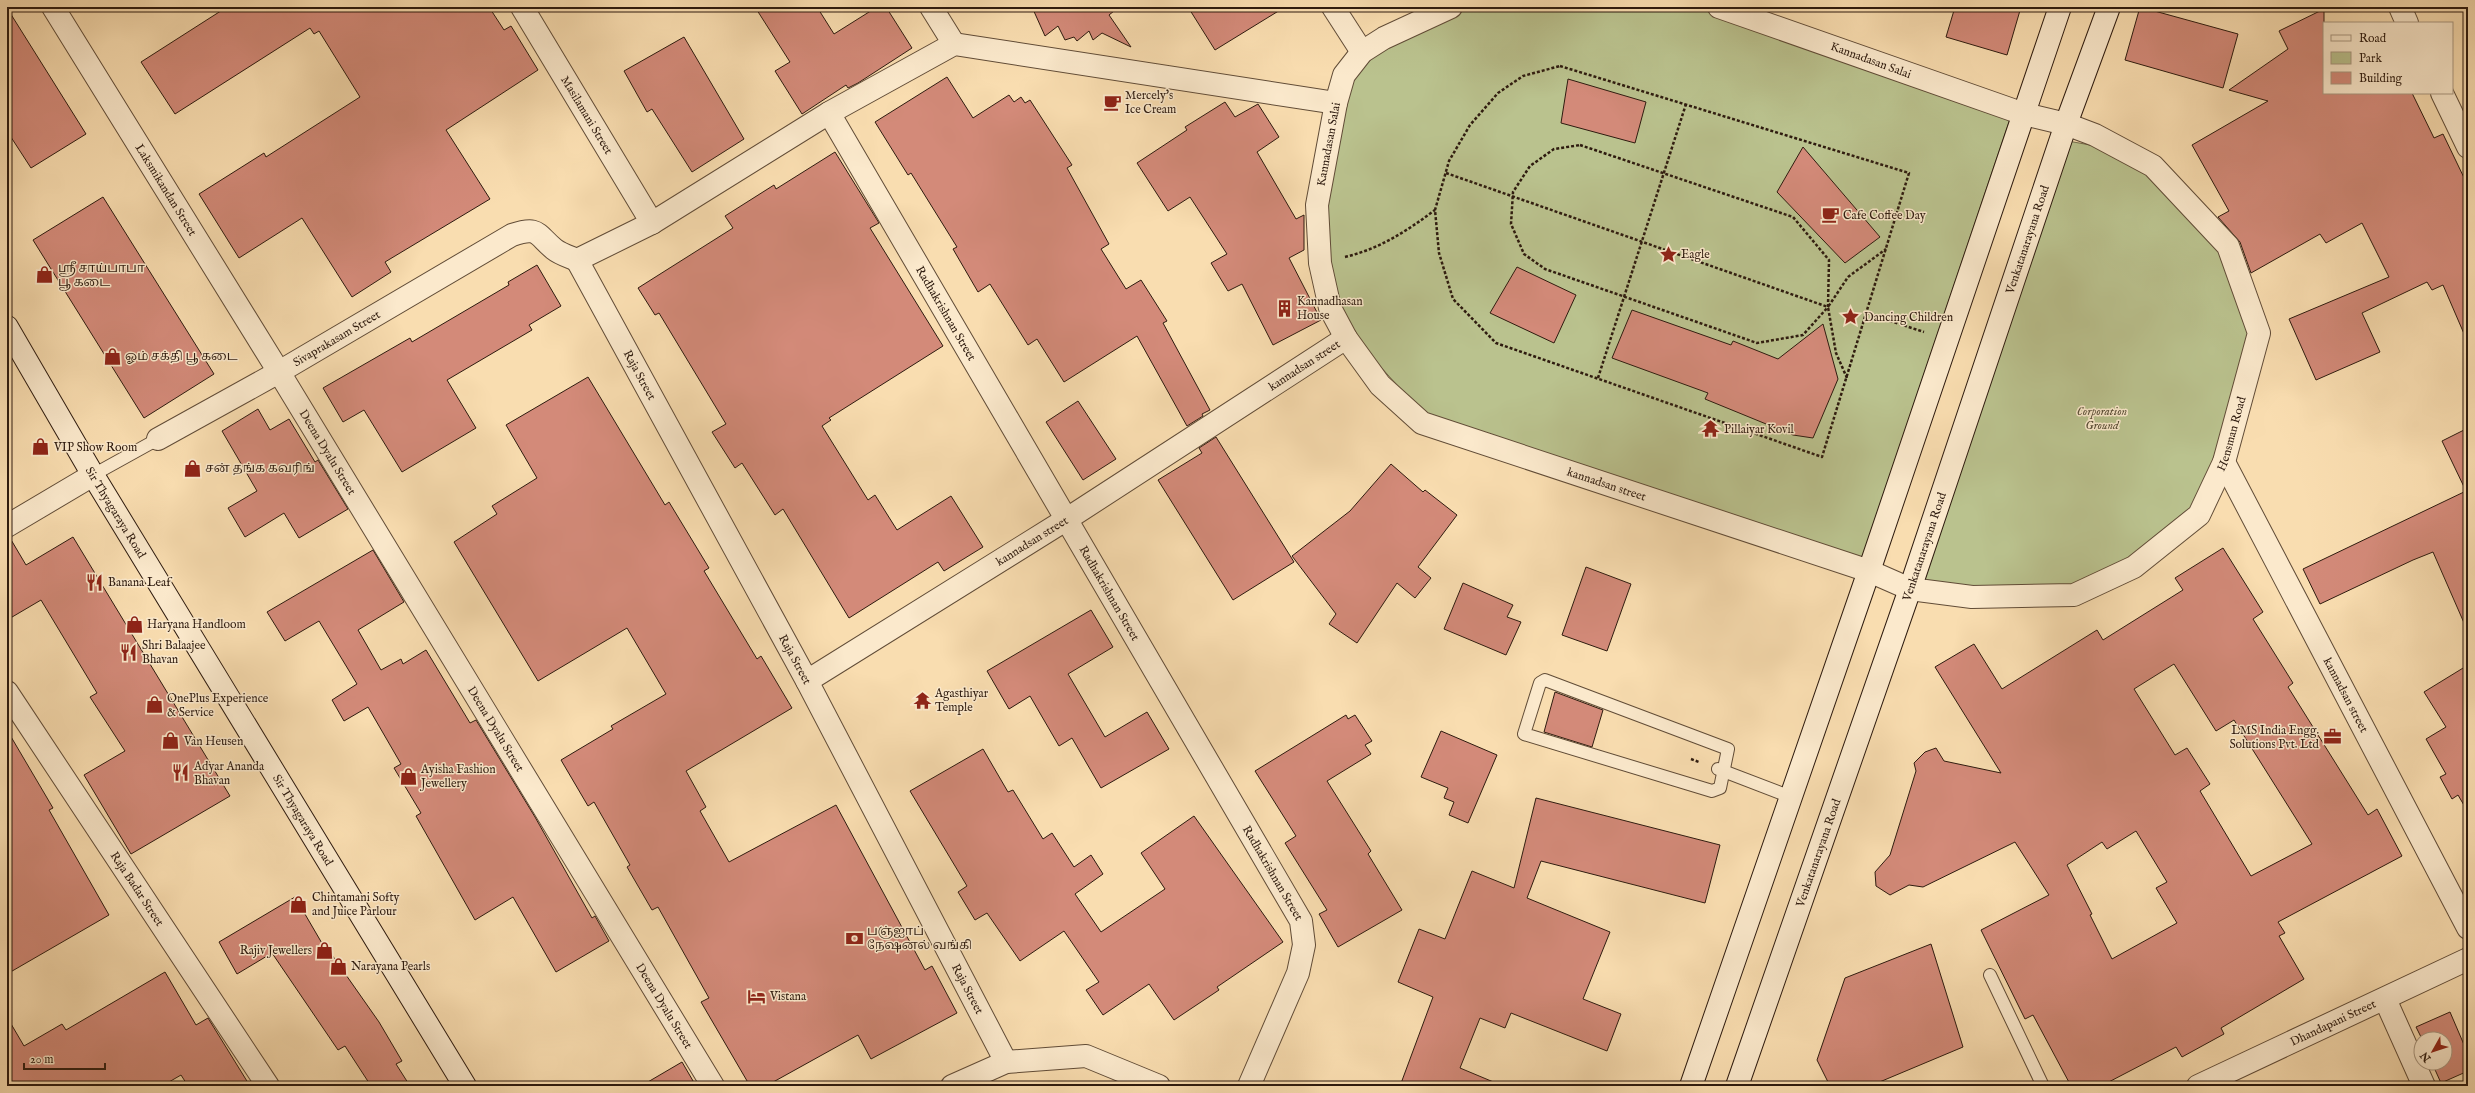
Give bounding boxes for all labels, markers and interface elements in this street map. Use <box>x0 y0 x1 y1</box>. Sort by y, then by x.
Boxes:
legend <box>2323 22 2453 94</box>
text: Road <box>2359 31 2387 46</box>
street label: Kannadasan Salai <box>1828 39 1913 82</box>
text: Park <box>2359 51 2382 66</box>
text: Building <box>2359 71 2403 86</box>
street label: Masilamani Street <box>557 73 616 157</box>
place label: Mercely's Ice Cream <box>1125 88 1176 117</box>
cafe icon: Mercely's Ice Cream <box>1102 92 1122 112</box>
street label: Kannadasan Salai <box>1314 101 1344 187</box>
street label: Laksmikandan Street <box>132 141 200 239</box>
street label: Venkatanarayana Road <box>2002 183 2053 297</box>
cafe icon: Cafe Coffee Day <box>1820 205 1840 225</box>
place label: Cafe Coffee Day <box>1843 208 1926 223</box>
place icon: Eagle <box>1658 244 1678 264</box>
place label: Eagle <box>1681 247 1710 262</box>
place label: ஶ்ரீ சாய்பாபா பூ கடை <box>58 261 145 291</box>
street label: Radhakrishnan Street <box>912 263 979 364</box>
shop icon: ஶ்ரீ சாய்பாபா பூ கடை <box>35 265 55 285</box>
place label: Kannadhasan House <box>1297 294 1363 323</box>
building icon: Kannadhasan House <box>1274 298 1294 318</box>
street label: Sivaprakasam Street <box>290 307 383 370</box>
place icon: Dancing Children <box>1841 307 1861 327</box>
place label: Dancing Children <box>1864 310 1954 325</box>
street label: kannadsan street <box>1266 337 1343 394</box>
shop icon: ஓம் சக்தி பூ கடை <box>102 346 122 366</box>
street label: Raja Street <box>620 348 659 403</box>
place label: ஓம் சக்தி பூ கடை <box>125 349 238 365</box>
street label: Hensman Road <box>2214 394 2250 474</box>
park label: Corporation Ground <box>2077 404 2128 433</box>
street label: Deena Dyalu Street <box>296 407 359 498</box>
temple icon: Pillaiyar Kovil <box>1701 419 1721 439</box>
place label: Pillaiyar Kovil <box>1724 422 1795 437</box>
shop icon: VIP Show Room <box>31 437 51 457</box>
place label: VIP Show Room <box>53 440 137 455</box>
shop icon: சன் தங்க கவரிங் <box>182 458 202 478</box>
place label: சன் தங்க கவரிங் <box>205 461 315 476</box>
street label: Sir Thyagaraya Road <box>82 464 149 562</box>
street label: kannadsan street <box>1565 465 1648 505</box>
street label: Venkatanarayana Road <box>1899 490 1950 604</box>
street label: kannadsan street <box>993 513 1071 569</box>
street label: Radhakrishnan Street <box>1075 543 1143 643</box>
restaurant icon: Banana Leaf <box>85 572 105 592</box>
place label: Banana Leaf <box>108 575 173 590</box>
shop icon: Haryana Handloom <box>124 614 144 634</box>
place label: Haryana Handloom <box>147 617 246 632</box>
street label: Raja Street <box>775 632 814 687</box>
place label: Shri Balaajee Bhavan <box>142 638 206 667</box>
restaurant icon: Shri Balaajee Bhavan <box>119 642 139 662</box>
street label: kannadsan street <box>2320 655 2371 735</box>
street label: Deena Dyalu Street <box>464 684 527 775</box>
place label: Agasthiyar Temple <box>934 686 989 716</box>
temple icon: Agasthiyar Temple <box>912 690 932 710</box>
place label: OnePlus Experience & Service <box>167 691 269 720</box>
shop icon: OnePlus Experience & Service <box>144 695 164 715</box>
place label: LMS India Engg. Solutions Pvt. Ltd <box>2229 723 2320 752</box>
office icon: LMS India Engg. Solutions Pvt. Ltd <box>2322 727 2342 747</box>
shop icon: Van Heusen <box>161 731 181 751</box>
place label: Van Heusen <box>183 734 244 749</box>
place label: Adyar Ananda Bhavan <box>193 759 265 788</box>
place label: Ayisha Fashion Jewellery <box>419 762 496 792</box>
restaurant icon: Adyar Ananda Bhavan <box>171 763 191 783</box>
shop icon: Ayisha Fashion Jewellery <box>398 766 418 786</box>
street label: Sir Thyagaraya Road <box>269 772 336 869</box>
street label: Venkatanarayana Road <box>1793 796 1845 910</box>
street label: Radhakrishnan Street <box>1239 823 1306 923</box>
street label: Raja Badar Street <box>107 849 167 929</box>
place label: Chintamani Softy and Juice Parlour <box>312 890 400 920</box>
shop icon: Chintamani Softy and Juice Parlour <box>289 894 309 914</box>
place label: பஞ்ஐாப் நேஷனல் வங்கி <box>867 924 972 953</box>
bank icon: பஞ்ஐாப் நேஷனல் வங்கி <box>844 928 864 948</box>
shop icon: Rajiv Jewellers <box>315 940 335 960</box>
place label: Rajiv Jewellers <box>240 943 312 959</box>
shop icon: Narayana Pearls <box>328 956 348 976</box>
place label: Narayana Pearls <box>351 959 430 974</box>
street label: Deena Dyalu Street <box>632 961 696 1052</box>
street label: Raja Street <box>948 961 987 1017</box>
hotel icon: Vistana <box>747 986 767 1006</box>
place label: Vistana <box>769 989 807 1004</box>
street label: Dhandapani Street <box>2288 996 2378 1050</box>
north arrow <box>2413 1031 2453 1071</box>
scale bar <box>24 1045 105 1071</box>
text: N <box>2417 1048 2435 1066</box>
text: 20 m <box>30 1052 53 1067</box>

